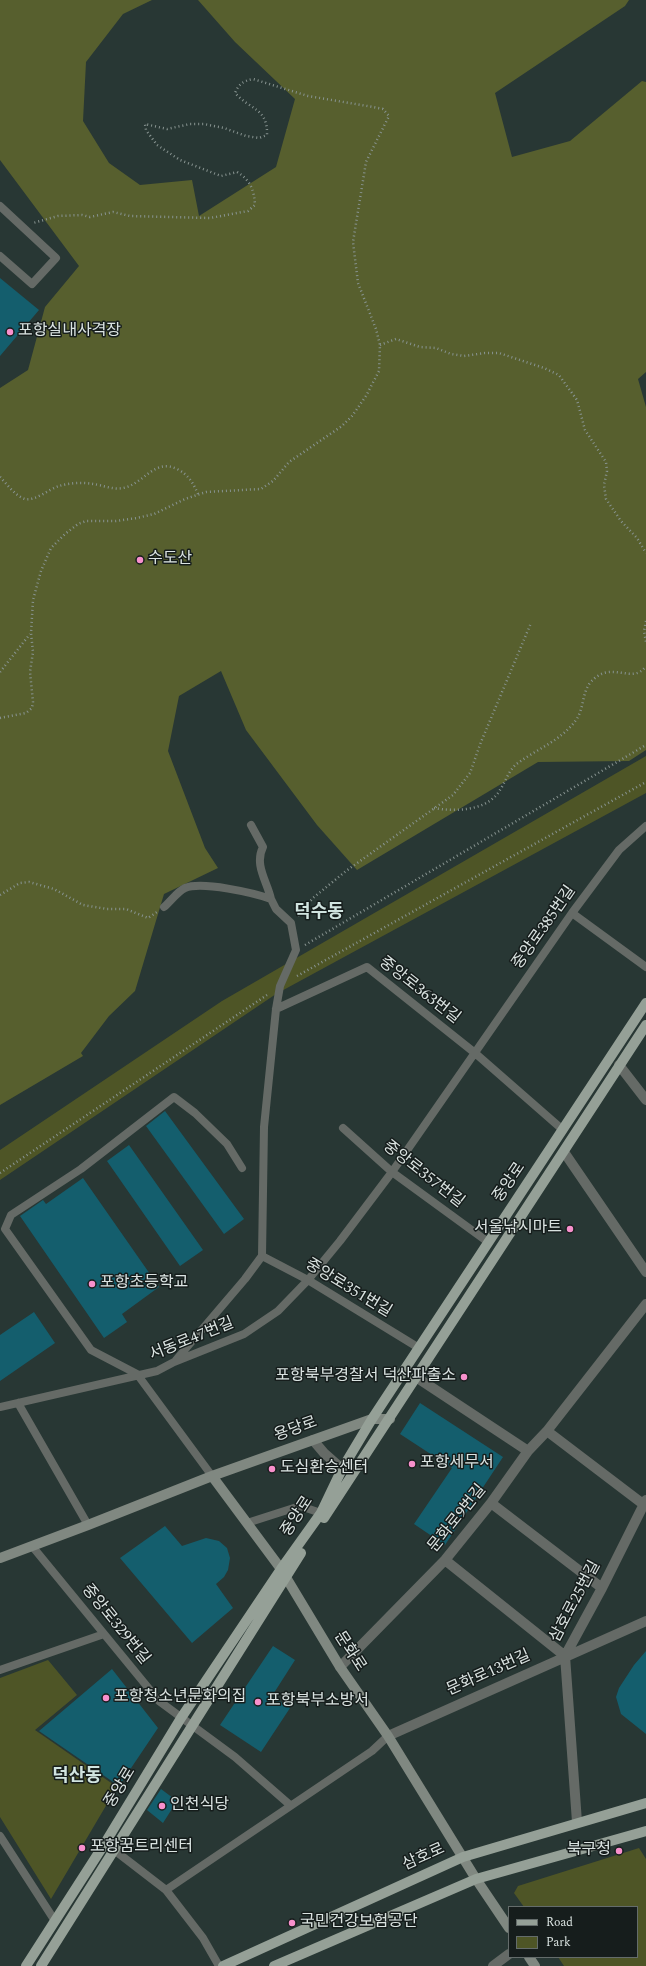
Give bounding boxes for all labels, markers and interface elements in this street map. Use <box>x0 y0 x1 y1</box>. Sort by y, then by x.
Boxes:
place label: 포항실내사격장 <box>18 322 121 342</box>
marker: 포항실내사격장 <box>5 327 15 337</box>
place label: 수도산 <box>148 550 192 570</box>
marker: 수도산 <box>135 555 145 565</box>
street label: 중앙로385번길 <box>509 883 581 973</box>
district label: 덕수동 <box>294 902 344 924</box>
street label: 중앙로363번길 <box>375 953 463 1029</box>
street label: 중앙로357번길 <box>379 1137 467 1213</box>
street label: 중앙로 <box>490 1159 530 1207</box>
place label: 서울낚시마트 <box>474 1219 562 1239</box>
marker: 서울낚시마트 <box>565 1224 575 1234</box>
street label: 중앙로351번길 <box>301 1256 395 1322</box>
place label: 포항초등학교 <box>100 1274 188 1294</box>
marker: 포항초등학교 <box>87 1279 97 1289</box>
street label: 서동로47번길 <box>147 1314 237 1366</box>
place label: 포항북부경찰서 덕산파출소 <box>275 1367 456 1387</box>
marker: 포항북부경찰서 덕산파출소 <box>459 1372 469 1382</box>
street label: 용당로 <box>272 1413 320 1447</box>
place label: 포항세무서 <box>420 1454 494 1474</box>
place label: 도심환승센터 <box>280 1459 368 1479</box>
marker: 포항세무서 <box>407 1459 417 1469</box>
marker: 도심환승센터 <box>267 1464 277 1474</box>
street label: 문화로9번길 <box>425 1481 491 1557</box>
street label: 중앙로 <box>278 1493 318 1541</box>
street label: 삼호로25번길 <box>546 1558 606 1646</box>
street label: 중앙로329번길 <box>77 1581 153 1669</box>
street label: 문화로 <box>329 1628 369 1676</box>
street label: 문화로13번길 <box>444 1647 534 1701</box>
place label: 포항청소년문화의집 <box>114 1688 246 1708</box>
place label: 포항북부소방서 <box>266 1692 369 1712</box>
marker: 포항청소년문화의집 <box>101 1693 111 1703</box>
marker: 포항북부소방서 <box>253 1697 263 1707</box>
street label: 중앙로 <box>101 1764 141 1812</box>
district label: 덕산동 <box>52 1766 102 1788</box>
place label: 인천식당 <box>170 1796 229 1816</box>
marker: 인천식당 <box>157 1801 167 1811</box>
place label: 포항꿈트리센터 <box>90 1838 193 1858</box>
street label: 삼호로 <box>400 1840 448 1876</box>
place label: 북구청 <box>567 1841 611 1861</box>
marker: 포항꿈트리센터 <box>77 1843 87 1853</box>
marker: 북구청 <box>614 1846 624 1856</box>
legend <box>508 1906 638 1958</box>
place label: 국민건강보험공단 <box>300 1913 418 1933</box>
text: Road <box>546 1913 573 1932</box>
marker: 국민건강보험공단 <box>287 1918 297 1928</box>
text: Park <box>546 1933 571 1952</box>

